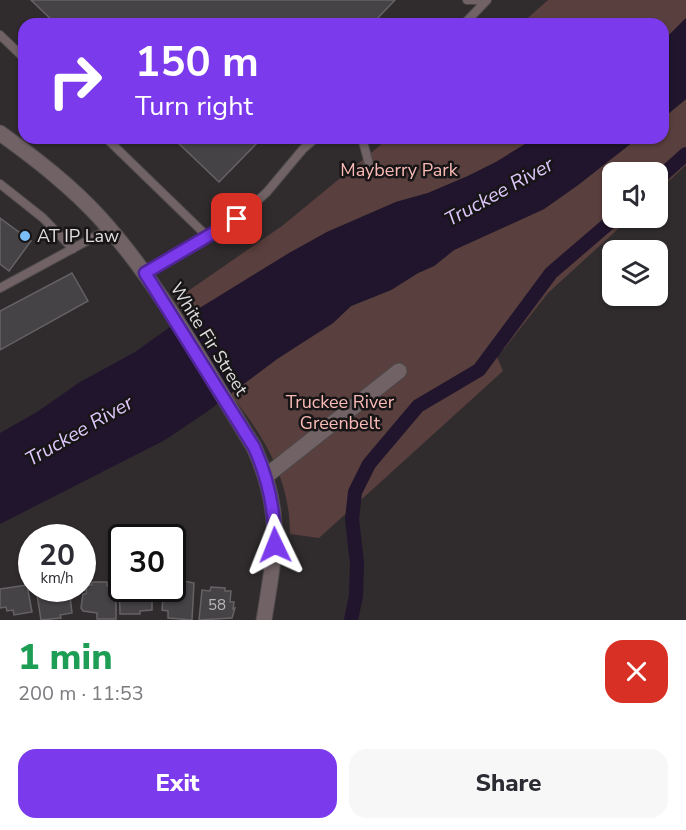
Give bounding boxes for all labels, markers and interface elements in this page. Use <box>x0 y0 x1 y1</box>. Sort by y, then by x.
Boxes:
text: 150 m <box>135 34 259 91</box>
icon: right <box>36 42 114 120</box>
text: Turn right <box>135 88 253 125</box>
water label: Truckee River <box>440 151 559 233</box>
park label: Mayberry Park <box>340 158 459 182</box>
map controls <box>602 162 668 306</box>
button: sound <box>602 162 668 228</box>
pin <box>211 193 262 244</box>
icon: arrive <box>220 202 253 235</box>
place label: AT IP Law <box>37 224 119 248</box>
marker: AT IP Law <box>18 229 32 243</box>
button: layers <box>602 240 668 306</box>
street label: White Fir Street <box>165 278 254 401</box>
water label: Truckee River <box>20 389 139 473</box>
park label: Truckee River Greenbelt <box>286 390 395 435</box>
position arrow <box>243 513 307 577</box>
speed limit sign: 30 <box>108 524 186 602</box>
text: 20 <box>39 535 75 576</box>
text: km/h <box>40 568 74 588</box>
house number: 58 <box>208 595 226 615</box>
text: 1 min <box>18 633 113 682</box>
button: close <box>605 640 668 703</box>
text: 200 m · 11:53 <box>18 680 144 707</box>
button: Exit <box>18 749 337 818</box>
button: Share <box>349 749 668 818</box>

